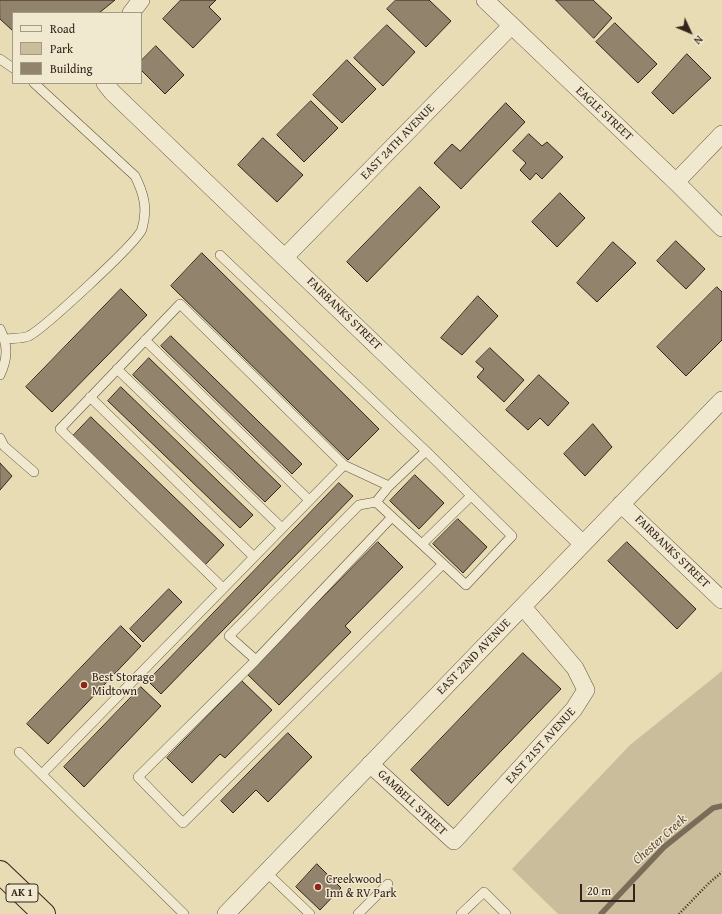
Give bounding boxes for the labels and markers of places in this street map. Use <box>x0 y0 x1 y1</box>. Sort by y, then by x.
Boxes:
place label: Best Storage Midtown <box>92 671 154 699</box>
marker: Best Storage Midtown <box>79 680 89 690</box>
place label: Creekwood Inn & RV Park <box>326 873 397 901</box>
marker: Creekwood Inn & RV Park <box>313 882 323 892</box>

